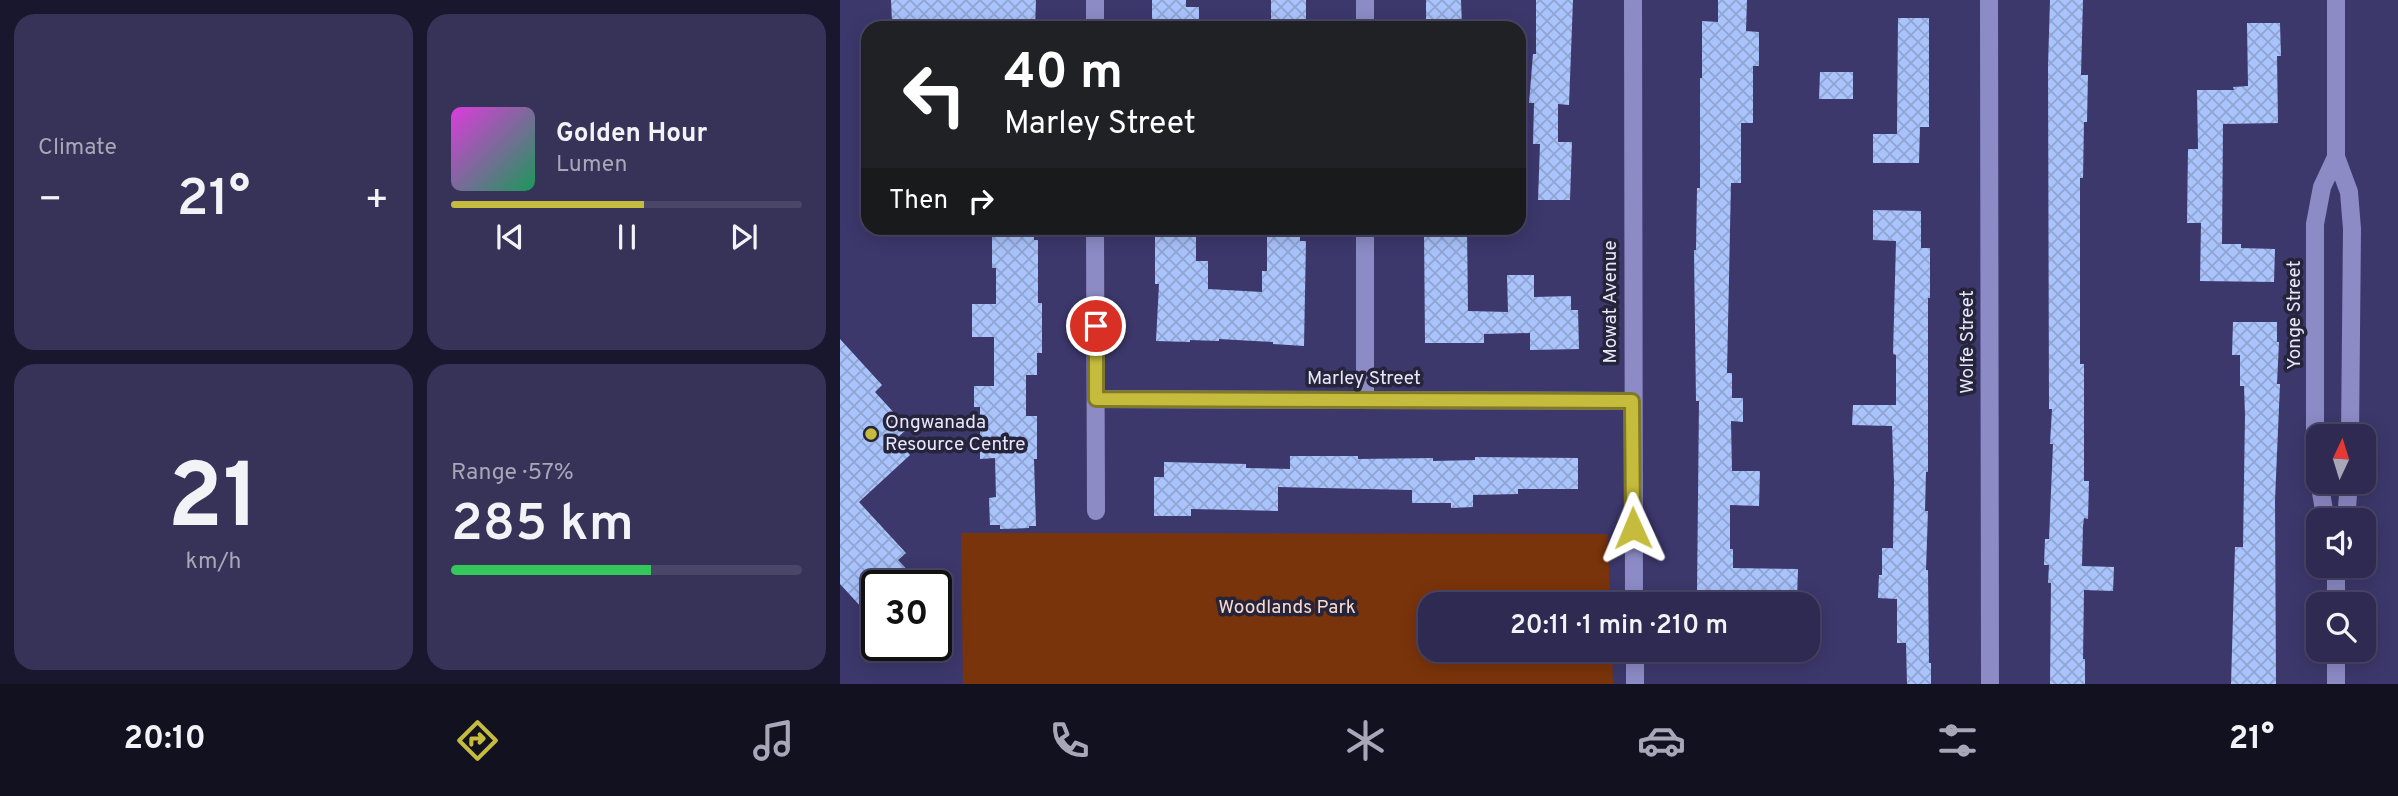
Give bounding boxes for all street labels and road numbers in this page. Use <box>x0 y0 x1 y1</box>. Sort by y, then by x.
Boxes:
street label: Mowat Avenue <box>1599 240 1623 364</box>
street label: Yonge Street <box>2283 260 2307 370</box>
street label: Wolfe Street <box>1956 290 1980 394</box>
street label: Marley Street <box>1307 367 1421 391</box>

